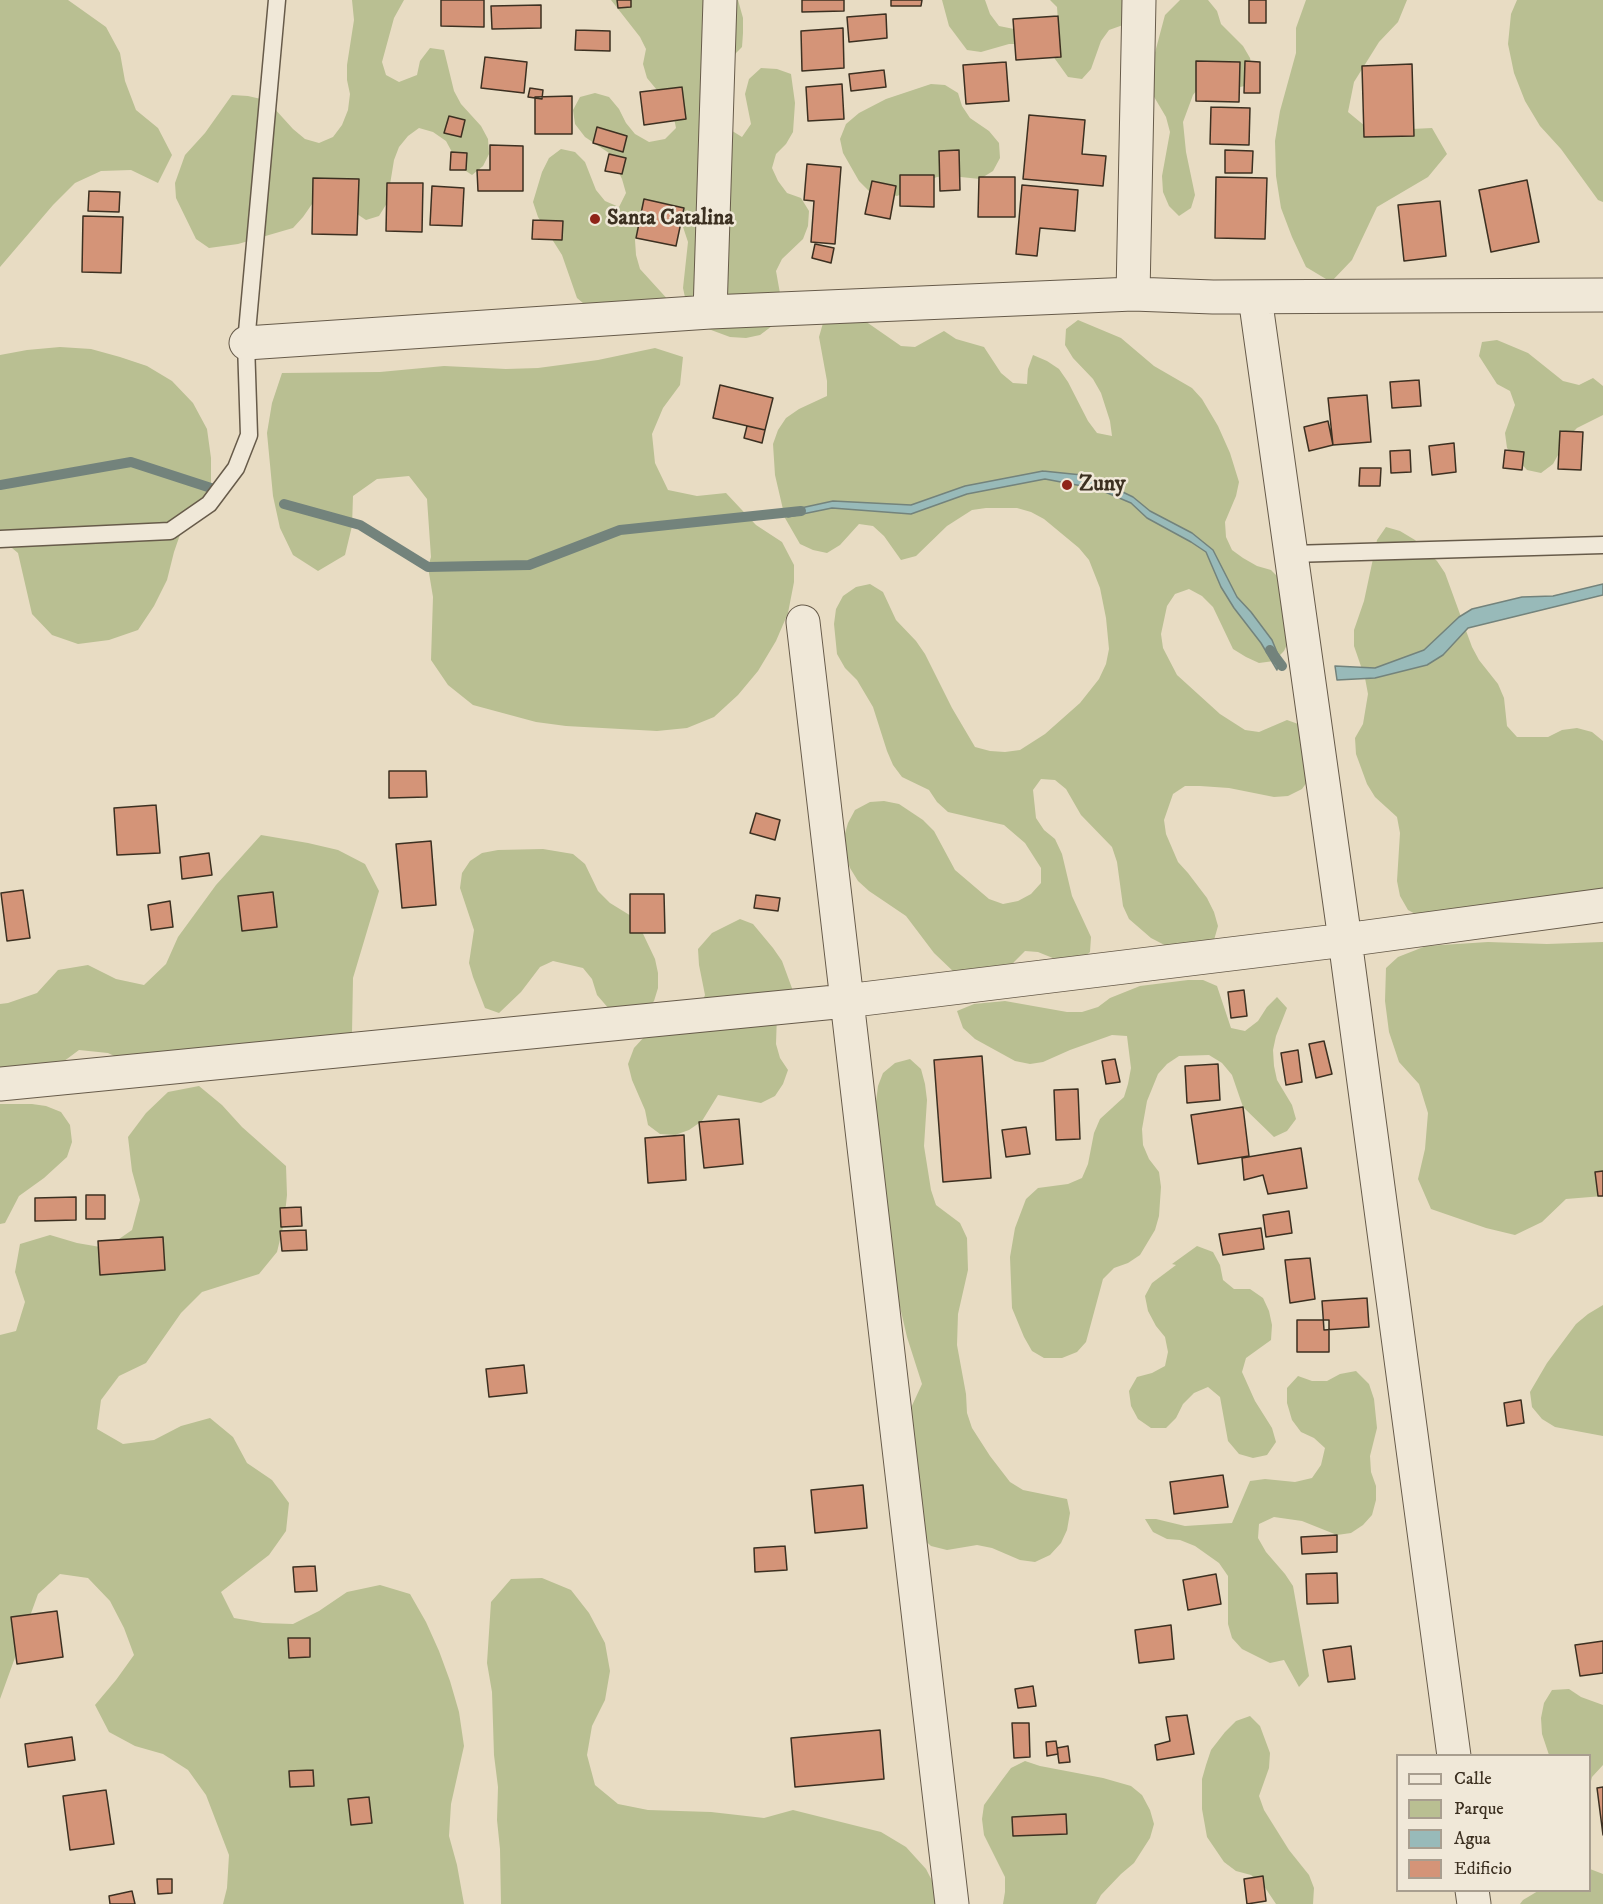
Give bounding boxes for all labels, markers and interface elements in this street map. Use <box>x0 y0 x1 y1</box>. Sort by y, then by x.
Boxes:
place label: Santa Catalina <box>607 206 734 232</box>
marker: Santa Catalina <box>588 212 602 226</box>
place label: Zuny <box>1079 472 1126 498</box>
marker: Zuny <box>1060 478 1074 492</box>
legend <box>1396 1754 1591 1892</box>
text: Calle <box>1454 1768 1492 1790</box>
text: Parque <box>1454 1798 1504 1820</box>
text: Agua <box>1454 1828 1491 1850</box>
text: Edificio <box>1454 1858 1512 1880</box>

